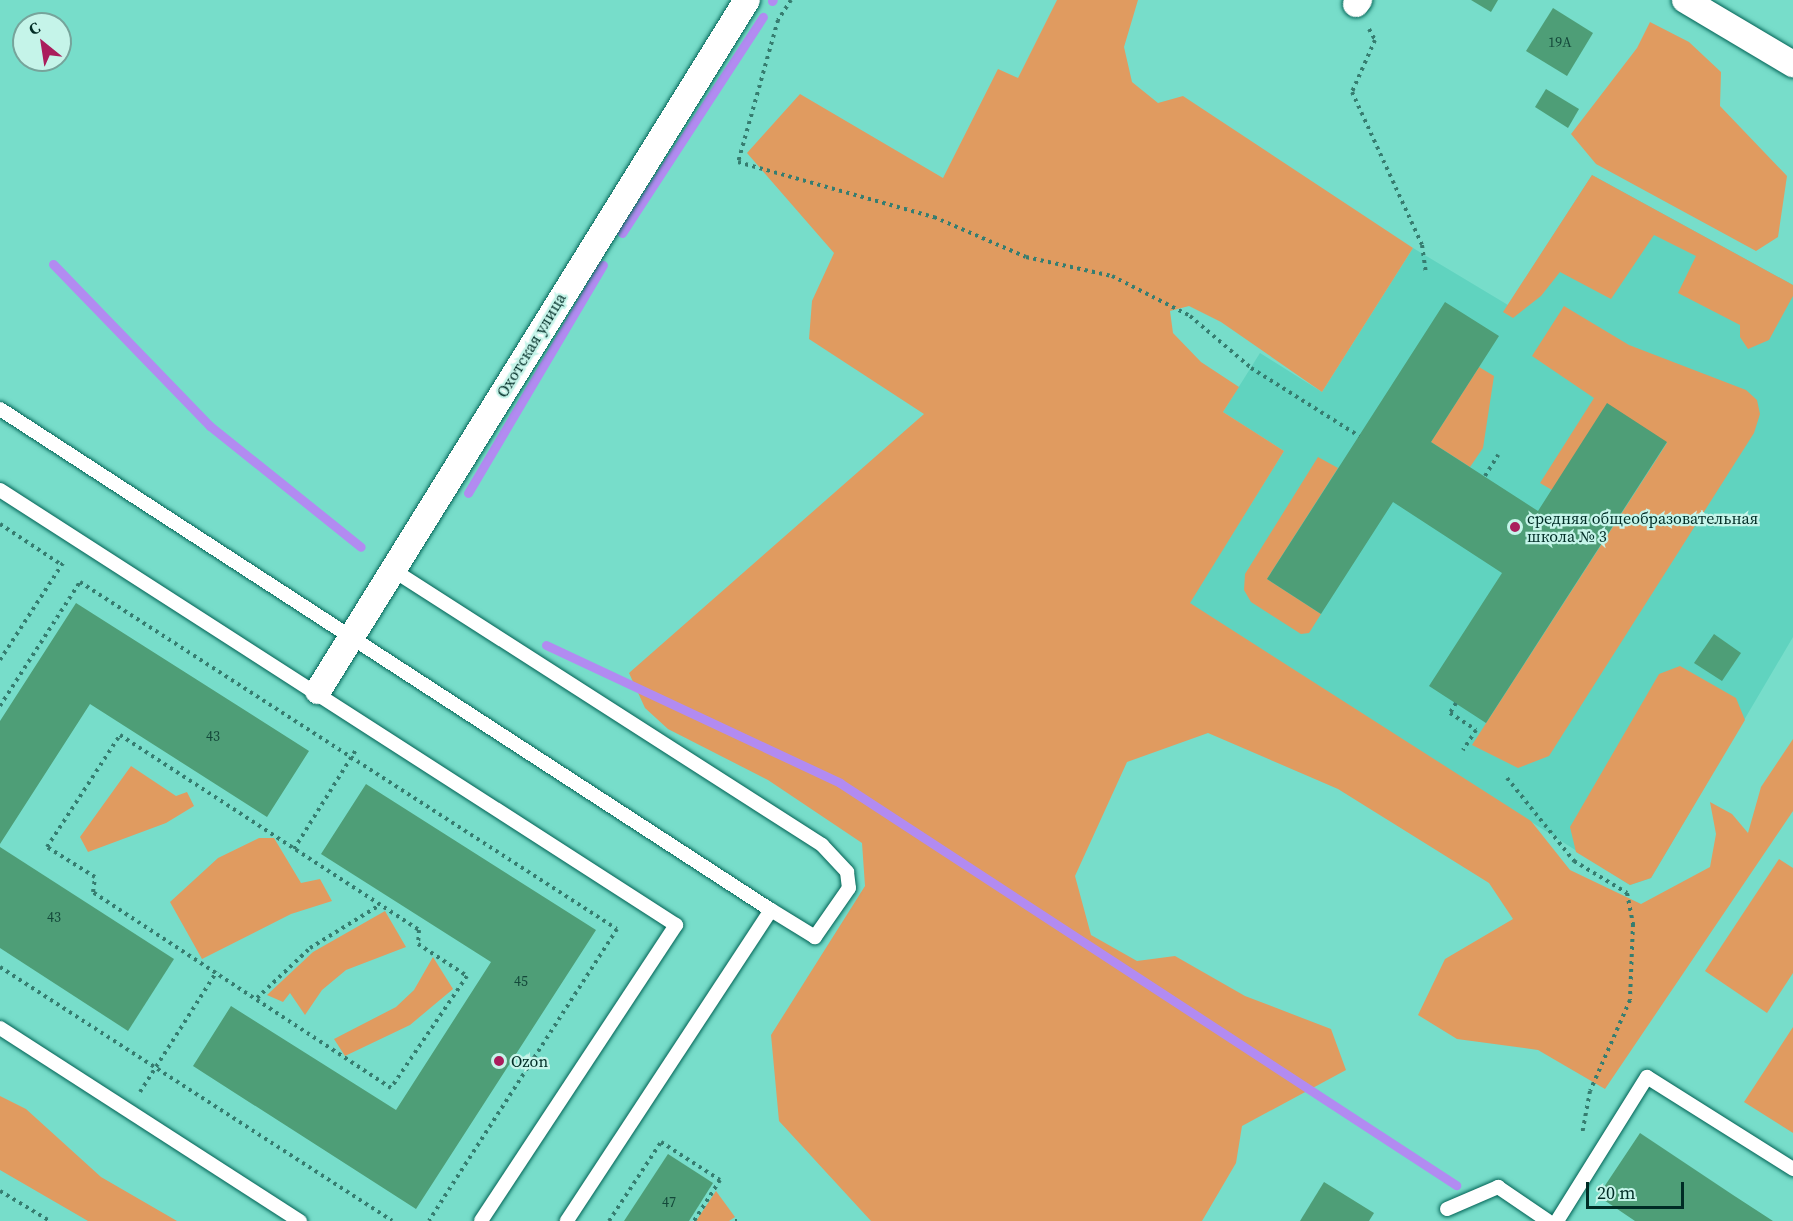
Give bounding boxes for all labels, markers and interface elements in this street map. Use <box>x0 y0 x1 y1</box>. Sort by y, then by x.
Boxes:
north arrow <box>12 12 72 72</box>
text: С <box>24 16 44 40</box>
house number: 19А <box>1548 34 1572 50</box>
street label: Охотская улица <box>492 289 570 401</box>
place label: средняя общеобразовательная школа № 3 <box>1527 508 1758 546</box>
marker: средняя общеобразовательная школа № 3 <box>1508 520 1522 534</box>
house number: 43 <box>206 728 220 744</box>
house number: 43 <box>47 909 61 925</box>
house number: 45 <box>514 973 528 989</box>
place label: Ozon <box>511 1051 548 1071</box>
marker: Ozon <box>492 1054 506 1068</box>
scale bar <box>1589 1170 1686 1208</box>
text: 20 m <box>1597 1180 1635 1205</box>
house number: 47 <box>662 1194 676 1210</box>

